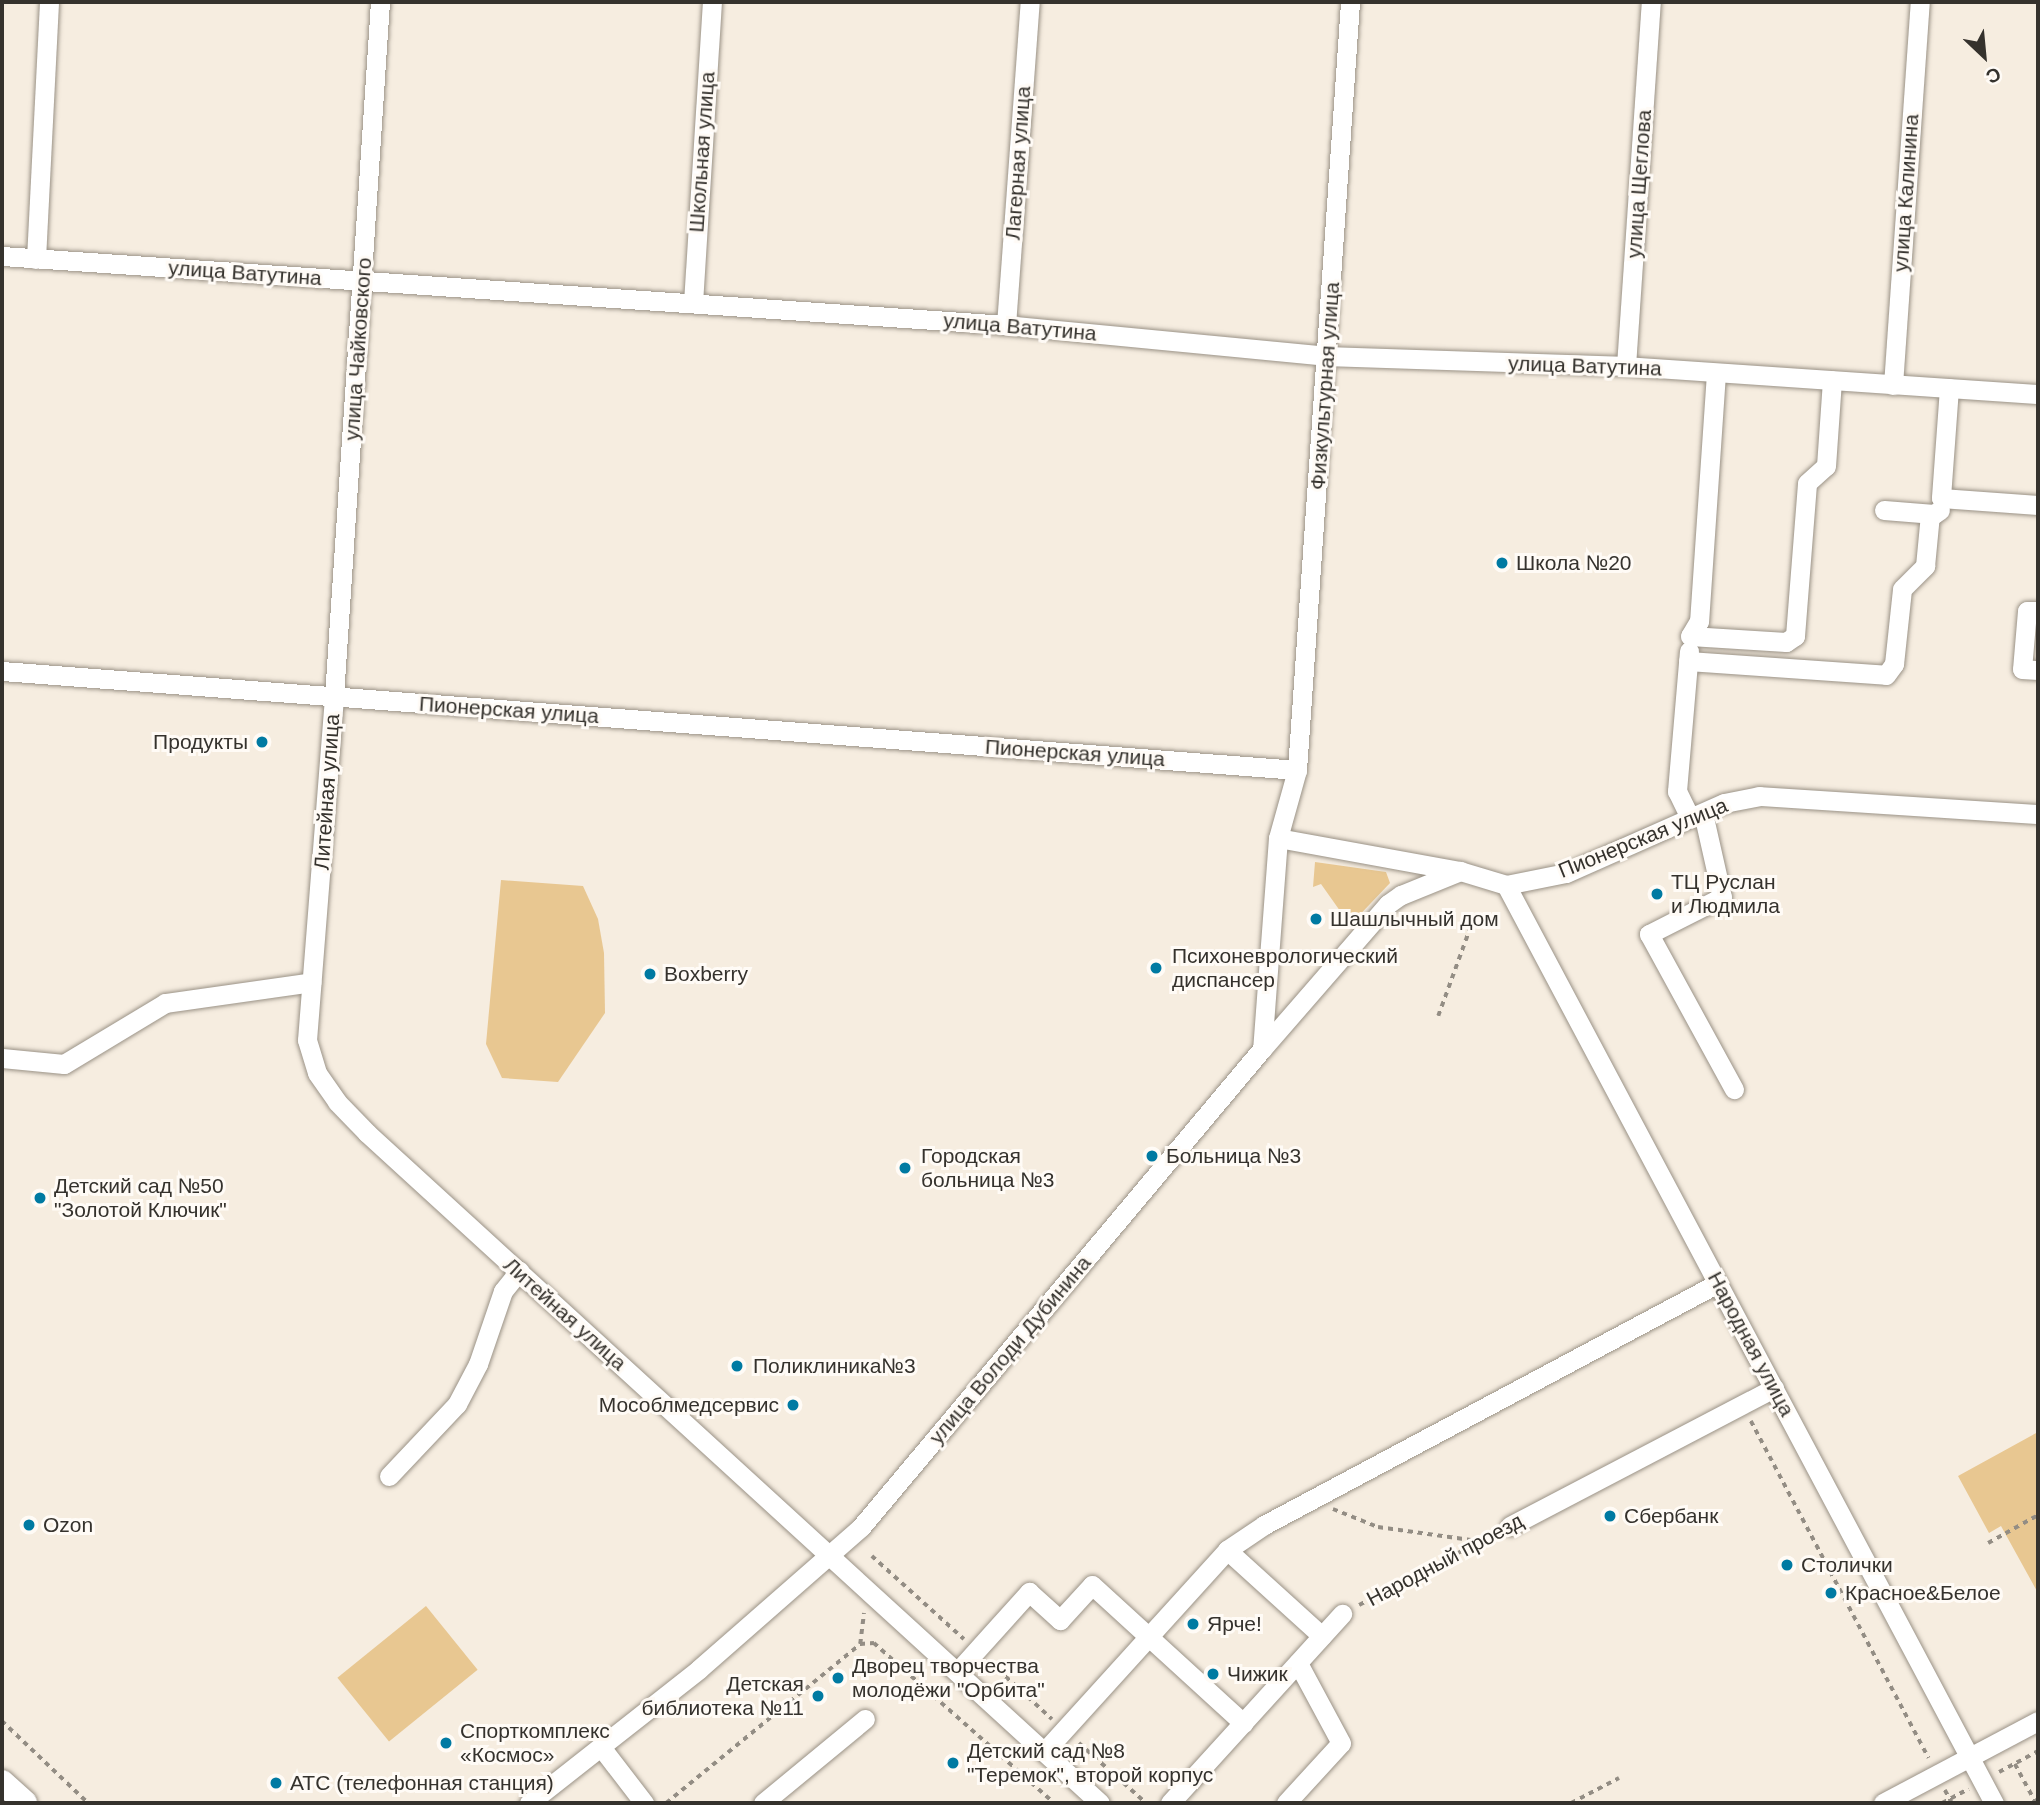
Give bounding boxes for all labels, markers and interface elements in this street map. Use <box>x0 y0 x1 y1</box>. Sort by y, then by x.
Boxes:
north arrow <box>1949 21 2019 91</box>
text: С <box>1983 63 2004 88</box>
street label: Школьная улица <box>684 71 720 233</box>
street label: Лагерная улица <box>1000 85 1036 241</box>
street label: улица Щеглова <box>1621 109 1657 259</box>
street label: улица Калинина <box>1888 113 1924 273</box>
street label: улица Ватутина <box>167 255 323 291</box>
street label: улица Чайковского <box>339 257 377 441</box>
street label: Физкультурная улица <box>1305 281 1345 491</box>
street label: улица Ватутина <box>942 308 1098 346</box>
street label: улица Ватутина <box>1508 351 1662 381</box>
place label: Школа №20 <box>1516 550 1632 576</box>
marker: Школа №20 <box>1494 555 1510 571</box>
street label: Пионерская улица <box>418 691 600 729</box>
street label: Литейная улица <box>309 713 345 871</box>
place label: Продукты <box>153 729 248 755</box>
marker: Продукты <box>254 734 270 750</box>
street label: Пионерская улица <box>984 734 1166 772</box>
street label: Пионерская улица <box>1555 793 1731 883</box>
place label: ТЦ Руслан и Людмила <box>1671 869 1780 919</box>
marker: ТЦ Руслан и Людмила <box>1649 886 1665 902</box>
place label: Шашлычный дом <box>1330 906 1499 932</box>
marker: Шашлычный дом <box>1308 911 1324 927</box>
place label: Психоневрологический диспансер <box>1172 943 1398 993</box>
marker: Психоневрологический диспансер <box>1146 958 1166 978</box>
place label: Boxberry <box>664 961 748 987</box>
marker: Boxberry <box>642 966 658 982</box>
place label: Городская больница №3 <box>921 1143 1055 1193</box>
place label: Больница №3 <box>1166 1143 1301 1169</box>
marker: Больница №3 <box>1144 1148 1160 1164</box>
marker: Городская больница №3 <box>895 1158 915 1178</box>
place label: Детский сад №50 "Золотой Ключик" <box>54 1173 227 1223</box>
marker: Детский сад №50 "Золотой Ключик" <box>32 1190 48 1206</box>
street label: улица Володи Дубинина <box>924 1251 1096 1449</box>
street label: Литейная улица <box>498 1252 632 1376</box>
street label: Народная улица <box>1702 1267 1800 1421</box>
place label: Поликлиника№3 <box>753 1353 916 1379</box>
marker: Поликлиника№3 <box>727 1356 747 1376</box>
place label: Мособлмедсервис <box>599 1392 779 1418</box>
marker: Мособлмедсервис <box>785 1397 801 1413</box>
place label: Сбербанк <box>1624 1503 1718 1529</box>
street label: Народный проезд <box>1362 1508 1528 1612</box>
marker: Сбербанк <box>1602 1508 1618 1524</box>
place label: Ozon <box>43 1512 93 1538</box>
marker: Ozon <box>21 1517 37 1533</box>
place label: Столички <box>1801 1552 1893 1578</box>
marker: Столички <box>1779 1557 1795 1573</box>
place label: Красное&Белое <box>1845 1580 2001 1606</box>
marker: Красное&Белое <box>1823 1585 1839 1601</box>
place label: Ярче! <box>1207 1611 1262 1637</box>
marker: Ярче! <box>1185 1616 1201 1632</box>
place label: Дворец творчества молодёжи "Орбита" <box>852 1653 1045 1703</box>
place label: Чижик <box>1227 1661 1288 1687</box>
marker: Чижик <box>1205 1666 1221 1682</box>
marker: Дворец творчества молодёжи "Орбита" <box>830 1670 846 1686</box>
place label: Детская библиотека №11 <box>641 1671 804 1721</box>
marker: Детская библиотека №11 <box>810 1688 826 1704</box>
place label: Спорткомплекс «Космос» <box>460 1718 610 1768</box>
marker: Спорткомплекс «Космос» <box>438 1735 454 1751</box>
place label: Детский сад №8 "Теремок", второй корпус <box>967 1738 1213 1788</box>
marker: Детский сад №8 "Теремок", второй корпус <box>945 1755 961 1771</box>
place label: АТС (телефонная станция) <box>290 1770 554 1796</box>
marker: АТС (телефонная станция) <box>268 1775 284 1791</box>

